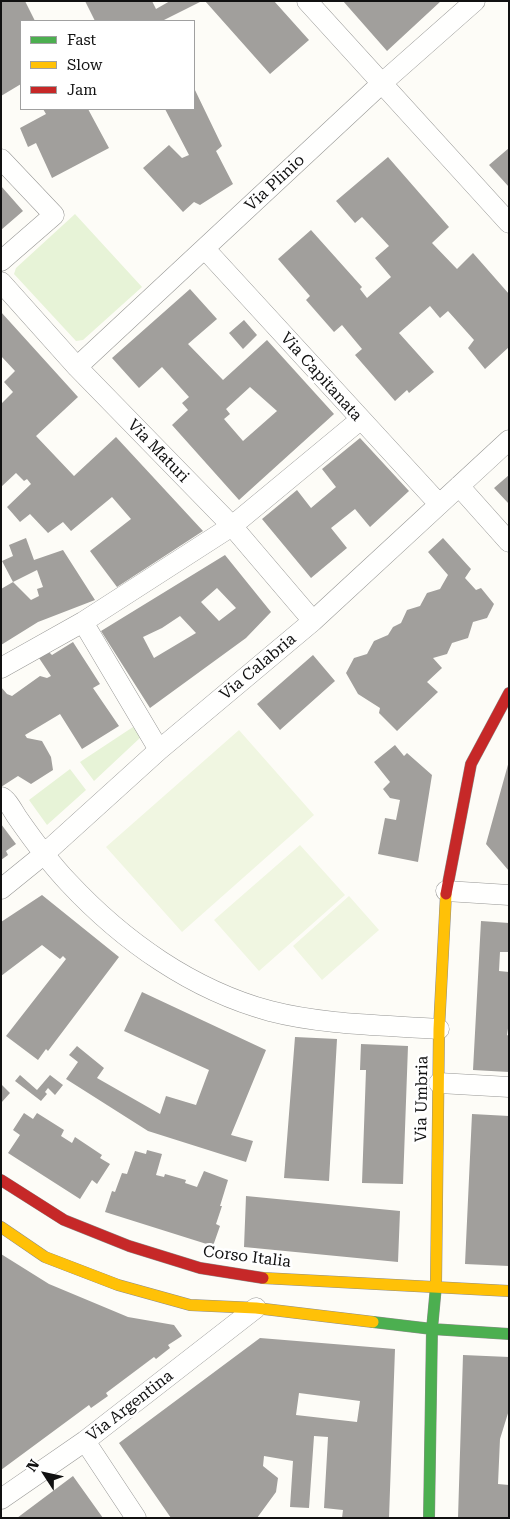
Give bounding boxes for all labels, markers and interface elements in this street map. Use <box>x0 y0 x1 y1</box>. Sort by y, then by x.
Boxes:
legend <box>20 20 195 110</box>
text: Fast <box>67 31 96 49</box>
text: Slow <box>67 56 102 74</box>
text: Jam <box>67 81 97 99</box>
street label: Via Plinio <box>241 151 309 215</box>
street label: Via Capitanata <box>276 329 366 425</box>
street label: Via Maturi <box>123 415 193 487</box>
street label: Via Calabria <box>216 630 300 704</box>
street label: Via Umbria <box>412 1056 432 1142</box>
street label: Corso Italia <box>202 1242 292 1272</box>
street label: Via Argentina <box>83 1366 177 1446</box>
north arrow <box>20 1449 70 1499</box>
text: N <box>23 1456 42 1474</box>

